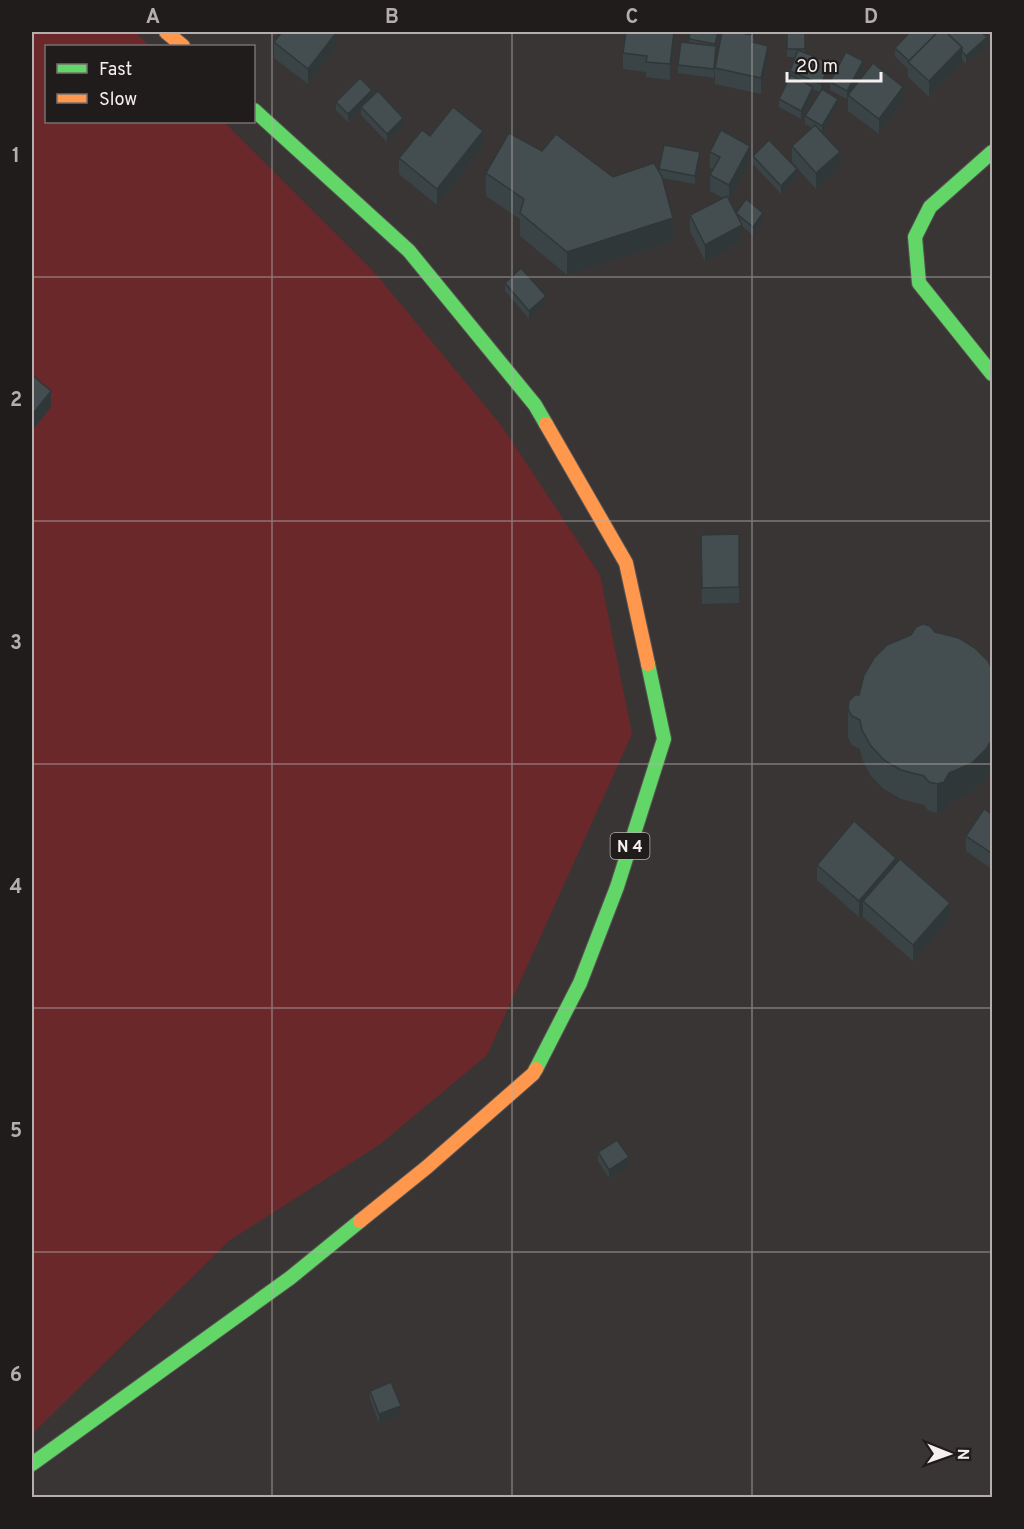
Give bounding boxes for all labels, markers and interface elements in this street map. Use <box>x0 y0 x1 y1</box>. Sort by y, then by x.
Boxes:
text: A <box>146 5 160 31</box>
text: B <box>385 5 399 31</box>
text: C <box>626 5 638 31</box>
text: D <box>864 5 878 31</box>
legend <box>45 45 255 123</box>
scale bar <box>787 45 882 83</box>
text: 20 m <box>796 56 838 79</box>
text: Fast <box>99 59 132 82</box>
text: Slow <box>99 89 137 112</box>
text: 1 <box>12 144 20 170</box>
text: 2 <box>10 388 22 414</box>
text: 3 <box>10 631 22 657</box>
road number: N 4 <box>610 833 650 859</box>
text: 4 <box>10 875 22 901</box>
text: 5 <box>10 1119 22 1145</box>
text: 6 <box>10 1363 22 1389</box>
north arrow <box>919 1424 979 1484</box>
text: N <box>952 1448 972 1460</box>

